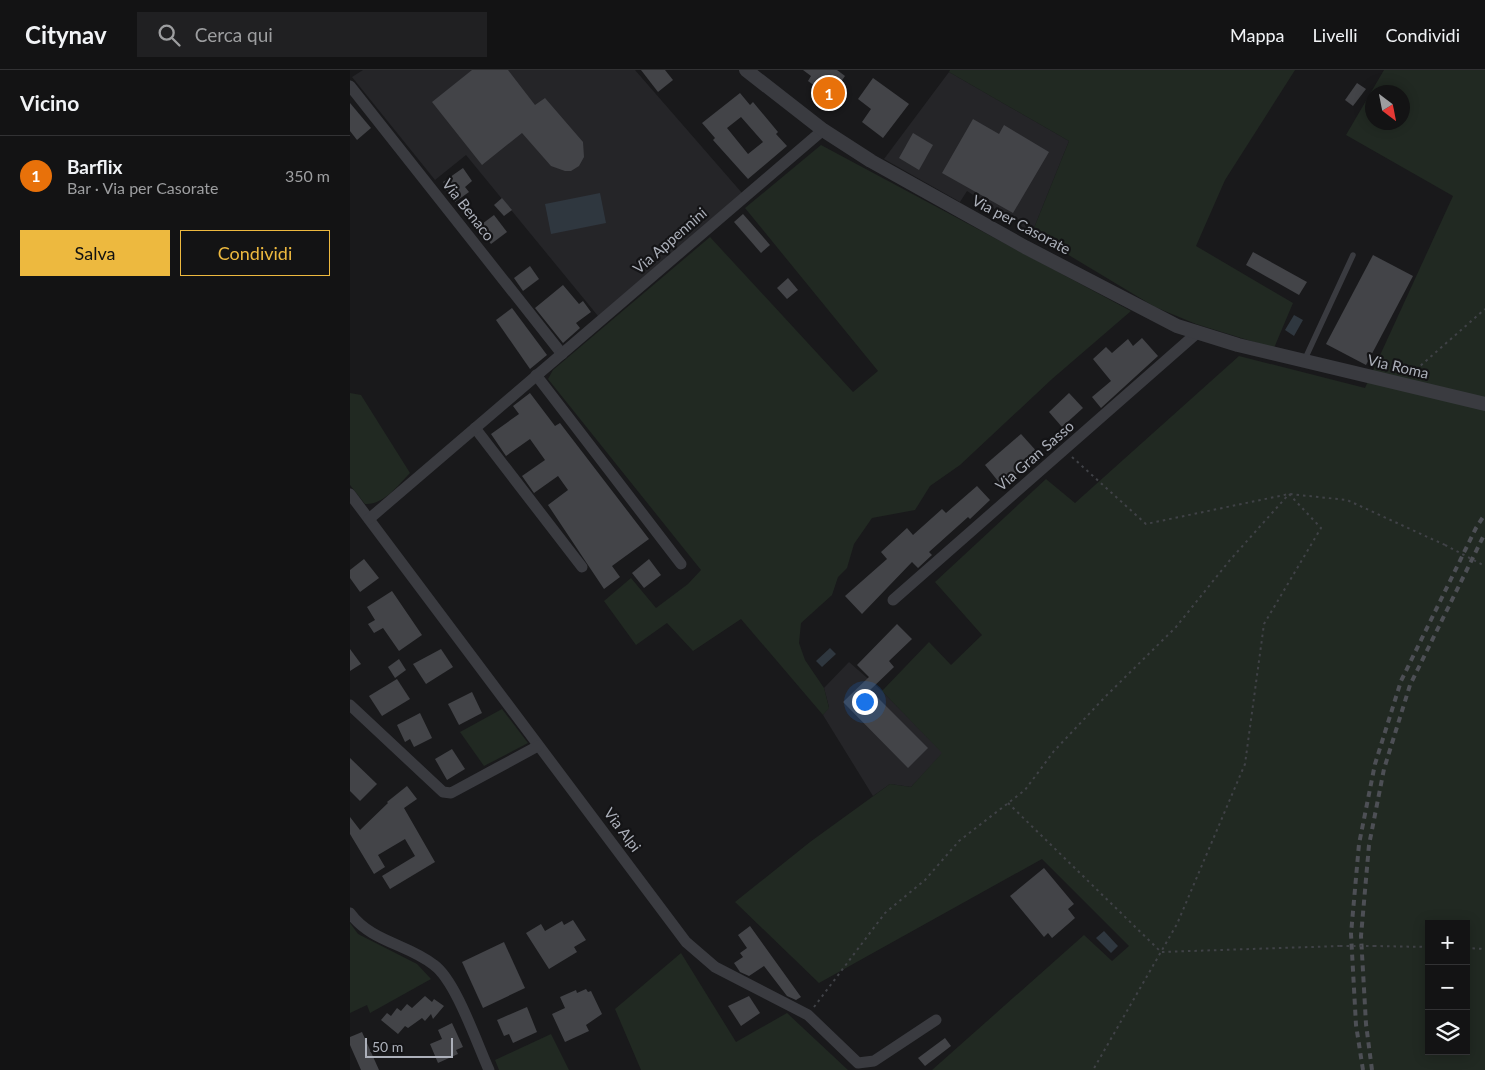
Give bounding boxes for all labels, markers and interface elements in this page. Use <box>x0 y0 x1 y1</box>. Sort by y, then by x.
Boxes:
search box <box>137 12 487 57</box>
text: Citynav <box>25 20 107 49</box>
icon: search <box>155 21 183 49</box>
text: Cerca qui <box>195 23 273 46</box>
text: Mappa <box>1230 24 1285 46</box>
text: Livelli <box>1313 24 1357 46</box>
text: Condividi <box>1385 24 1460 46</box>
pin: 1 <box>813 74 845 112</box>
north arrow <box>1365 85 1410 130</box>
text: Vicino <box>20 90 79 115</box>
text: Barflix <box>67 155 122 178</box>
text: 1 <box>31 166 41 185</box>
text: 350 m <box>285 166 330 185</box>
street label: Via Benaco <box>439 175 499 244</box>
text: Bar · Via per Casorate <box>67 178 218 197</box>
street label: Via per Casorate <box>969 191 1074 258</box>
street label: Via Appennini <box>629 203 710 277</box>
button: Salva <box>20 230 170 276</box>
button: Condividi <box>180 230 330 276</box>
street label: Via Roma <box>1366 350 1431 382</box>
street label: Via Gran Sasso <box>992 416 1077 494</box>
your location <box>852 689 878 715</box>
street label: Via Alpi <box>600 804 645 855</box>
map controls <box>1425 920 1470 1055</box>
button: + <box>1425 920 1470 965</box>
button: − <box>1425 965 1470 1010</box>
button: layers <box>1425 1010 1470 1055</box>
scale bar <box>365 1035 452 1058</box>
text: 50 m <box>372 1038 403 1055</box>

